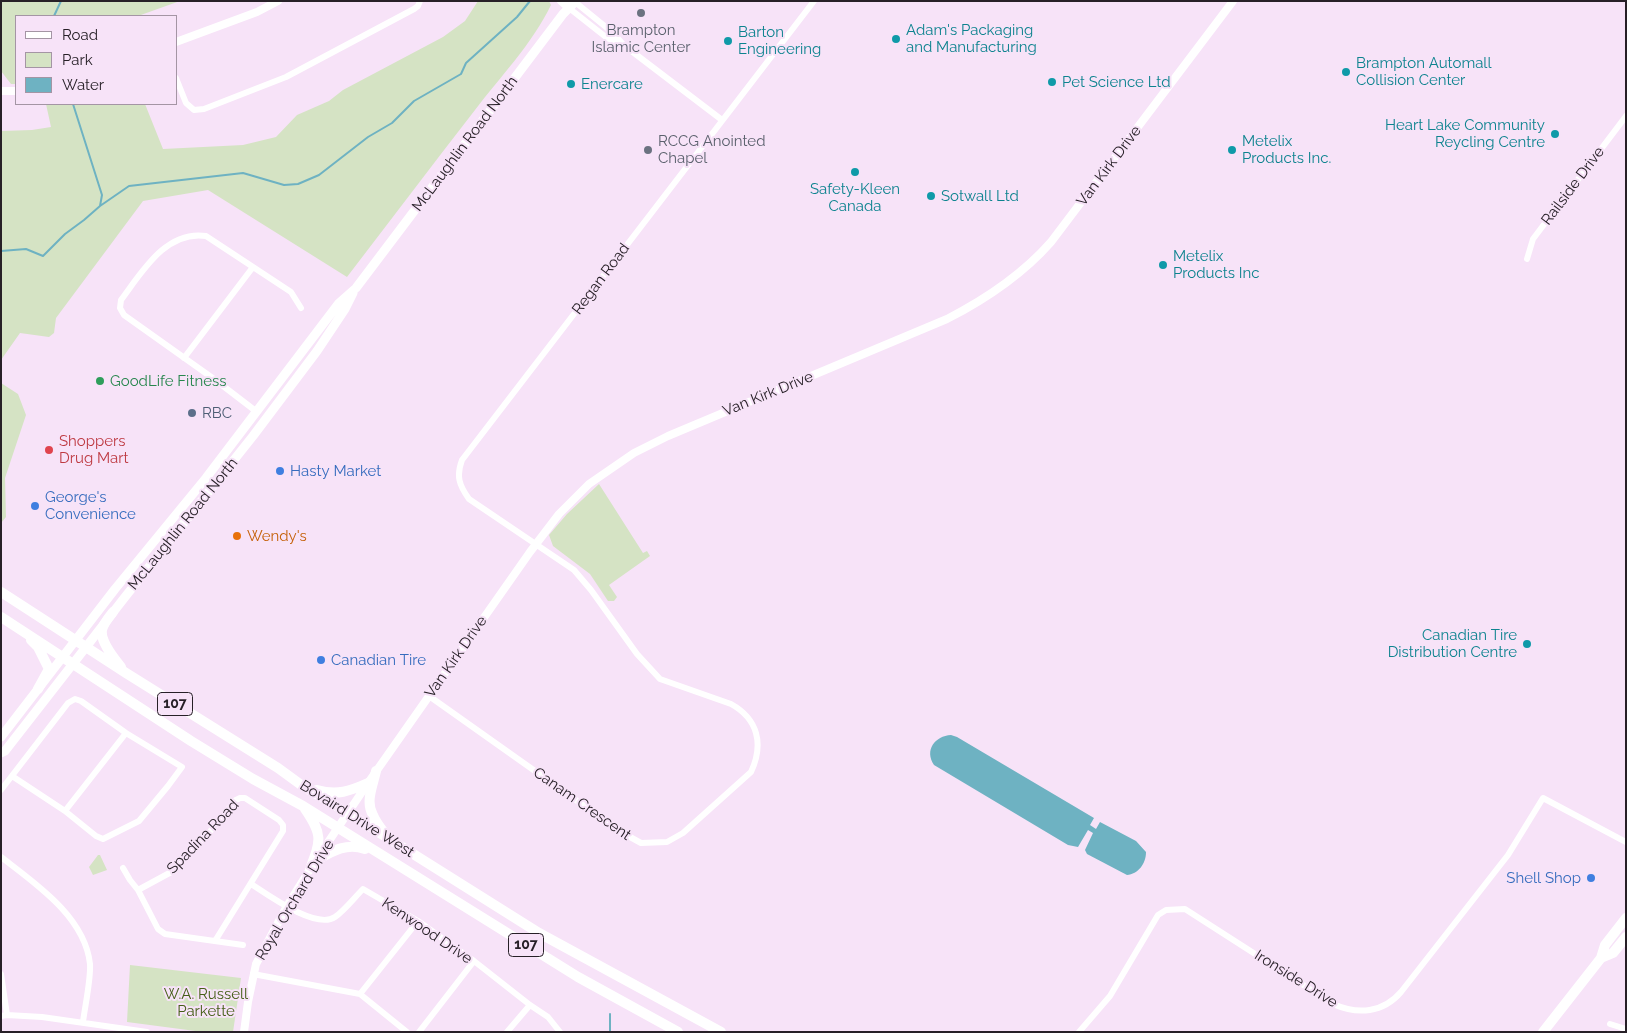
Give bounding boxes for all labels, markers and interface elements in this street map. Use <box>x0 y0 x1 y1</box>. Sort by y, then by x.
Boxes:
marker: Brampton Islamic Center <box>635 7 647 19</box>
legend <box>15 15 178 105</box>
place label: Brampton Islamic Center <box>592 21 690 56</box>
place label: Adam's Packaging and Manufacturing <box>906 21 1037 56</box>
place label: Barton Engineering <box>738 23 821 58</box>
text: Road <box>62 26 98 44</box>
marker: Adam's Packaging and Manufacturing <box>890 33 902 45</box>
marker: Barton Engineering <box>722 35 734 47</box>
text: Park <box>62 51 93 69</box>
place label: Brampton Automall Collision Center <box>1356 54 1492 89</box>
marker: Brampton Automall Collision Center <box>1340 66 1352 78</box>
street label: McLaughlin Road North <box>408 73 522 215</box>
place label: Pet Science Ltd <box>1062 73 1171 91</box>
place label: Enercare <box>581 75 643 93</box>
text: Water <box>62 76 104 94</box>
marker: Pet Science Ltd <box>1046 76 1058 88</box>
marker: Enercare <box>565 78 577 90</box>
place label: Heart Lake Community Reycling Centre <box>1385 116 1545 151</box>
street label: Van Kirk Drive <box>1073 122 1145 210</box>
marker: Heart Lake Community Reycling Centre <box>1549 128 1561 140</box>
place label: RCCG Anointed Chapel <box>658 132 765 167</box>
place label: Metelix Products Inc. <box>1242 132 1331 167</box>
street label: Railside Drive <box>1538 143 1608 229</box>
marker: RCCG Anointed Chapel <box>642 144 654 156</box>
marker: Metelix Products Inc. <box>1226 144 1238 156</box>
marker: Safety-Kleen Canada <box>849 166 861 178</box>
place label: Safety-Kleen Canada <box>810 180 900 215</box>
place label: Sotwall Ltd <box>941 187 1019 205</box>
marker: Sotwall Ltd <box>925 190 937 202</box>
street label: Regan Road <box>568 240 634 318</box>
place label: Metelix Products Inc <box>1173 247 1260 282</box>
marker: Metelix Products Inc <box>1157 259 1169 271</box>
street label: Van Kirk Drive <box>720 368 816 420</box>
place label: GoodLife Fitness <box>110 372 226 390</box>
marker: GoodLife Fitness <box>94 375 106 387</box>
place label: RBC <box>202 404 232 422</box>
marker: RBC <box>186 407 198 419</box>
place label: Shoppers Drug Mart <box>59 432 129 467</box>
marker: Shoppers Drug Mart <box>43 444 55 456</box>
street label: McLaughlin Road North <box>124 455 242 593</box>
place label: Hasty Market <box>290 462 381 480</box>
marker: Hasty Market <box>274 465 286 477</box>
place label: George's Convenience <box>45 488 136 523</box>
marker: George's Convenience <box>29 500 41 512</box>
place label: Wendy's <box>247 527 307 545</box>
marker: Wendy's <box>231 530 243 542</box>
street label: Van Kirk Drive <box>421 613 491 701</box>
place label: Canadian Tire Distribution Centre <box>1388 626 1517 661</box>
marker: Canadian Tire Distribution Centre <box>1521 638 1533 650</box>
place label: Canadian Tire <box>331 651 426 669</box>
marker: Canadian Tire <box>315 654 327 666</box>
road number: 107 <box>158 692 192 716</box>
street label: Canam Crescent <box>530 764 634 844</box>
street label: Bovaird Drive West <box>296 777 418 861</box>
street label: Spadina Road <box>163 796 243 878</box>
street label: Royal Orchard Drive <box>252 836 338 964</box>
place label: Shell Shop <box>1506 869 1581 887</box>
marker: Shell Shop <box>1585 872 1597 884</box>
street label: Kenwood Drive <box>378 894 476 968</box>
road number: 107 <box>508 934 544 956</box>
street label: Ironside Drive <box>1251 946 1341 1012</box>
park label: W.A. Russell Parkette <box>164 985 248 1020</box>

